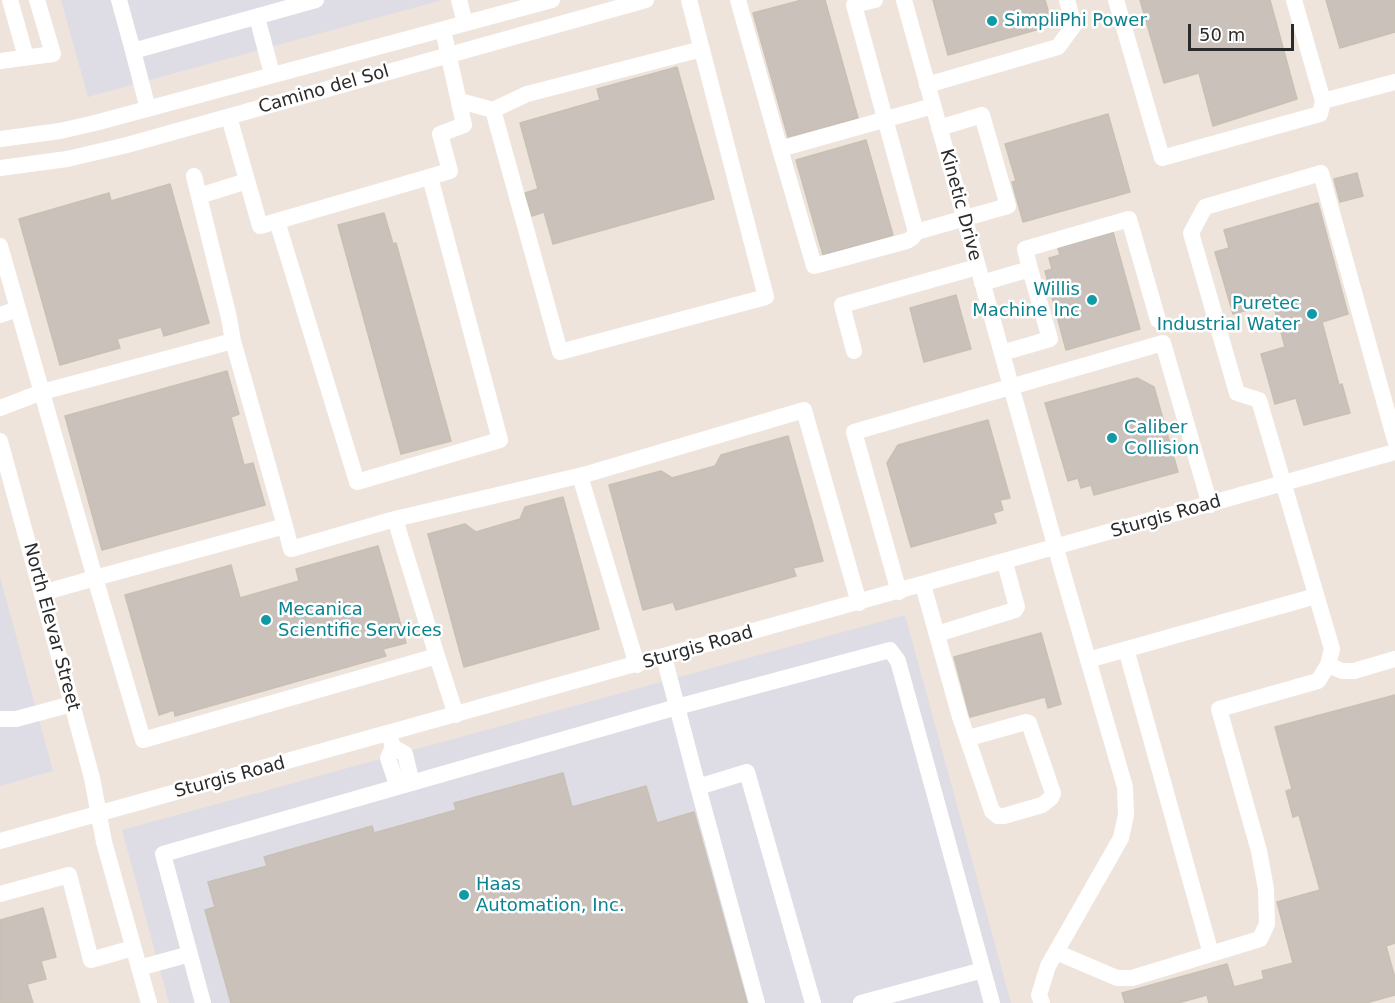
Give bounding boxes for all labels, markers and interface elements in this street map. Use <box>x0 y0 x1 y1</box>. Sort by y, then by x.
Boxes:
place label: SimpliPhi Power <box>1004 10 1147 32</box>
scale bar <box>1191 12 1298 50</box>
marker: SimpliPhi Power <box>985 14 999 28</box>
text: 50 m <box>1199 24 1245 45</box>
street label: Camino del Sol <box>256 61 392 119</box>
street label: Kinetic Drive <box>935 147 985 263</box>
place label: Willis Machine Inc <box>972 279 1080 322</box>
marker: Willis Machine Inc <box>1085 293 1099 307</box>
place label: Puretec Industrial Water <box>1157 293 1300 336</box>
marker: Puretec Industrial Water <box>1305 307 1319 321</box>
place label: Caliber Collision <box>1124 417 1199 460</box>
marker: Caliber Collision <box>1105 431 1119 445</box>
street label: Sturgis Road <box>1108 491 1224 543</box>
street label: North Elevar Street <box>18 541 84 713</box>
place label: Mecanica Scientific Services <box>278 599 442 642</box>
marker: Mecanica Scientific Services <box>259 613 273 627</box>
street label: Sturgis Road <box>640 622 756 674</box>
street label: Sturgis Road <box>172 753 288 803</box>
place label: Haas Automation, Inc. <box>476 874 625 916</box>
marker: Haas Automation, Inc. <box>457 888 471 902</box>

